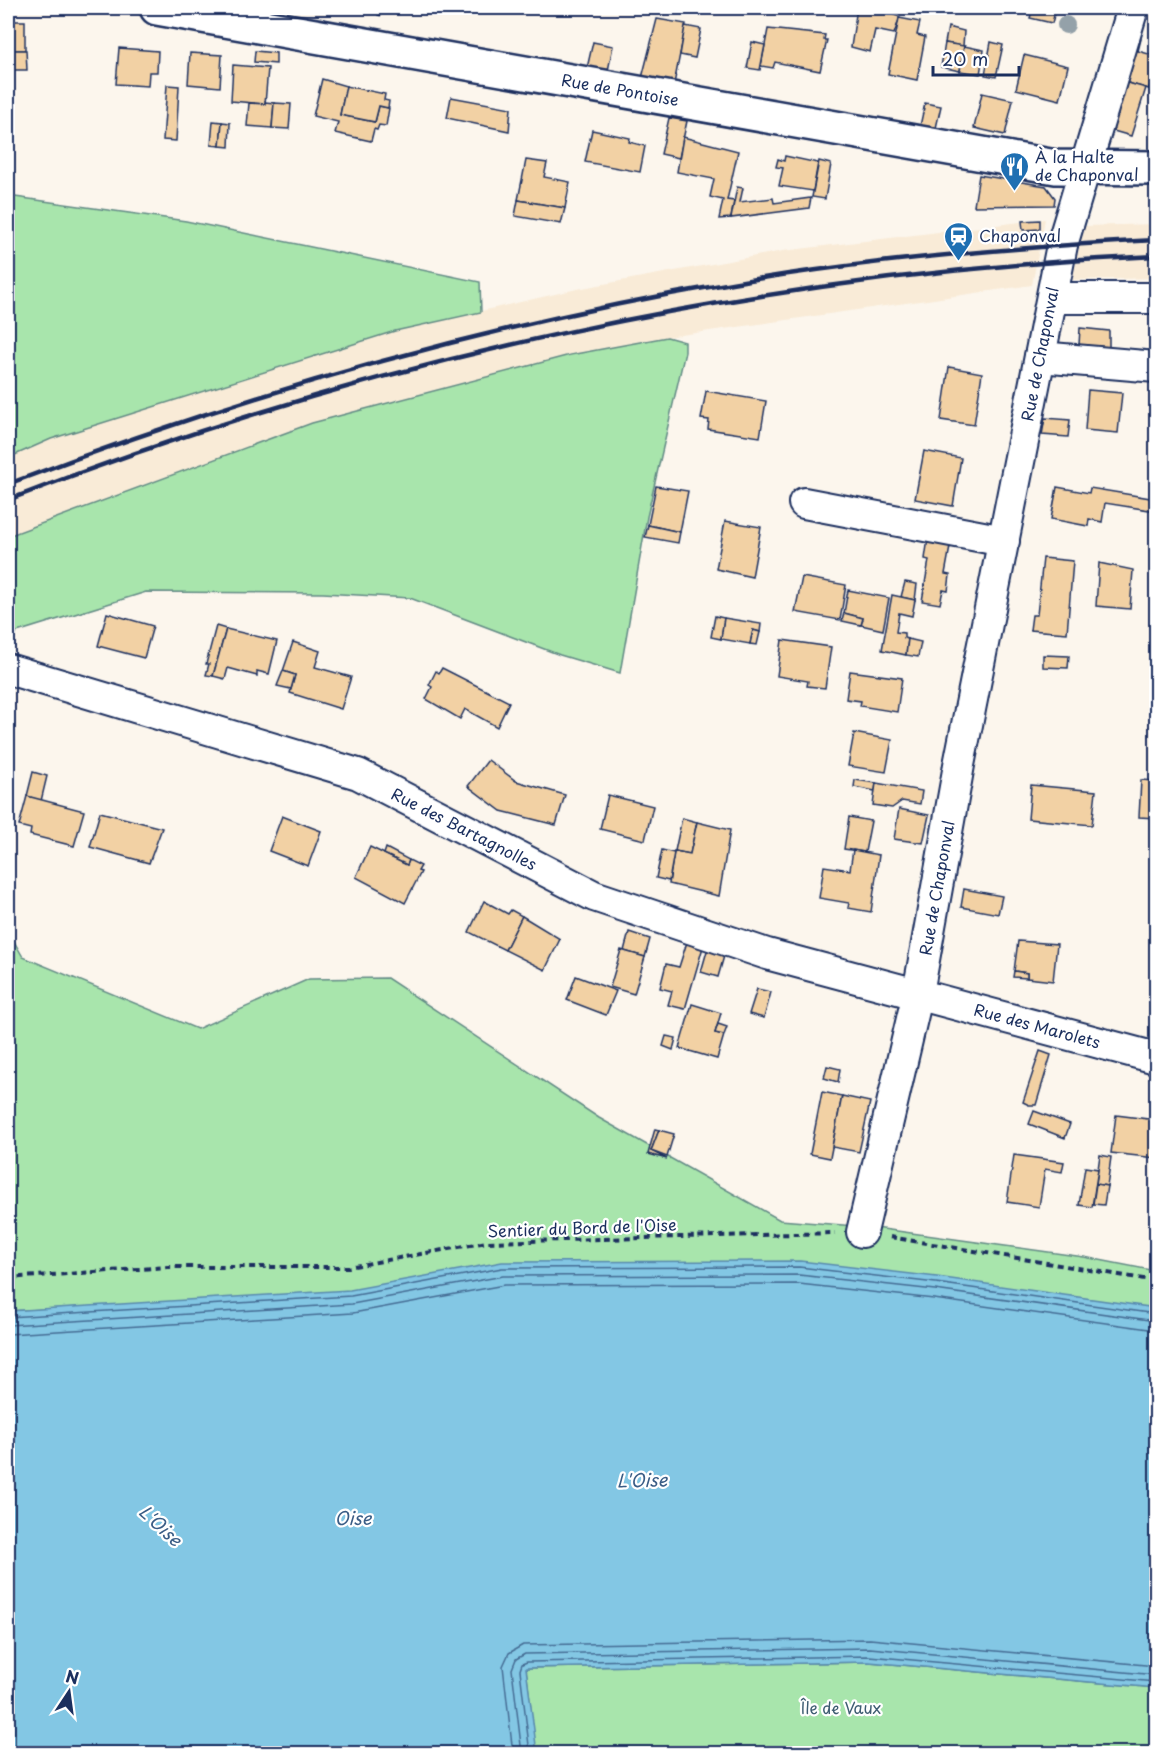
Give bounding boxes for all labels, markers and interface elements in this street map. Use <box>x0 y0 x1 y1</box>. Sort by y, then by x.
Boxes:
scale bar <box>933 39 1018 77</box>
text: 20 m <box>942 45 988 72</box>
street label: Rue de Pontoise <box>560 67 681 111</box>
place label: À la Halte de Chaponval <box>1035 144 1139 186</box>
restaurant icon: À la Halte de Chaponval <box>998 150 1030 192</box>
station icon: Chaponval <box>942 220 974 262</box>
place label: Chaponval <box>979 223 1061 247</box>
street label: Rue de Chaponval <box>1014 284 1064 423</box>
street label: Rue des Bartagnolles <box>387 781 541 875</box>
street label: Rue de Chaponval <box>912 818 960 957</box>
street label: Rue des Marolets <box>971 997 1103 1053</box>
street label: Sentier du Bord de l'Oise <box>487 1212 677 1242</box>
water label: L'Oise <box>617 1466 669 1493</box>
water label: L'Oise <box>133 1498 190 1553</box>
water label: Oise <box>335 1504 373 1531</box>
north arrow <box>39 1662 99 1722</box>
text: N <box>64 1663 81 1690</box>
park label: Île de Vaux <box>800 1695 881 1719</box>

